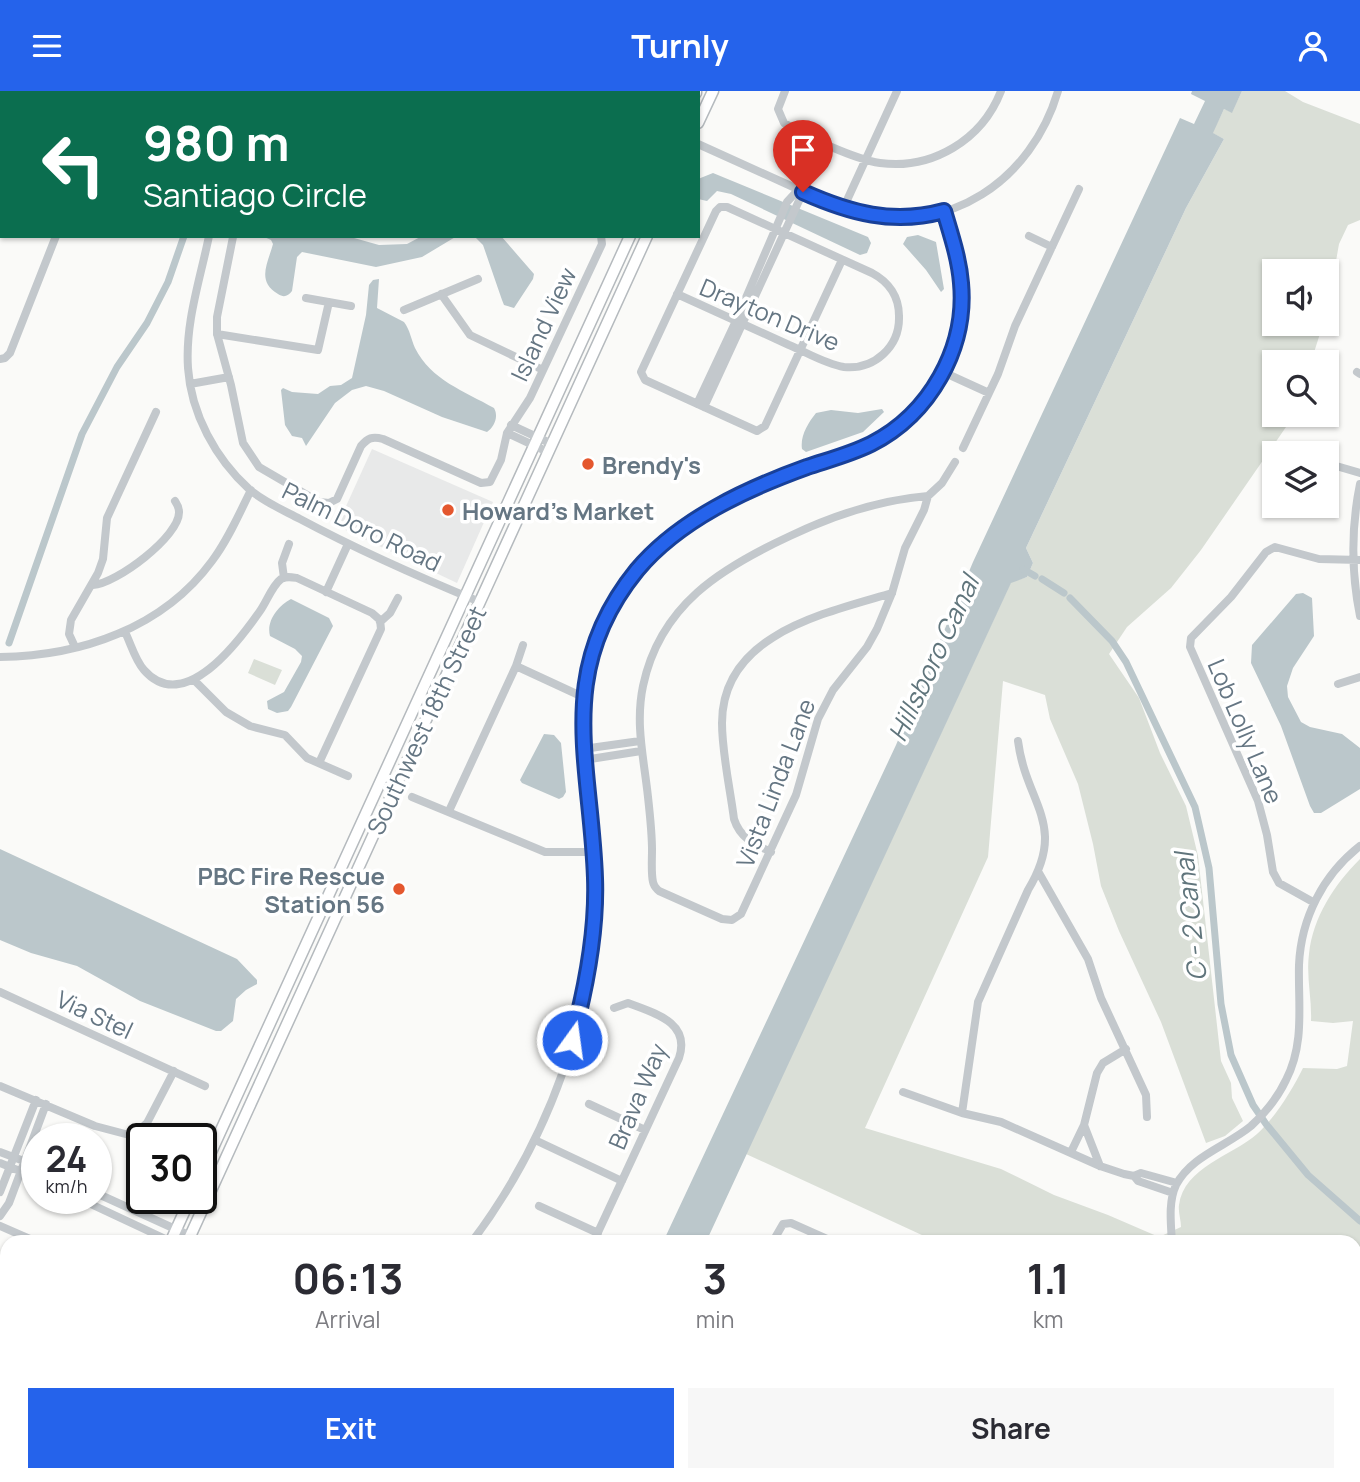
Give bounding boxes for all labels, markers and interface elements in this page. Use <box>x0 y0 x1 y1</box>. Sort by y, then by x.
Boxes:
text: Turnly <box>631 24 729 68</box>
icon: menu <box>28 27 66 65</box>
icon: person <box>1294 27 1332 65</box>
text: 980 m <box>143 109 290 176</box>
icon: left <box>28 119 119 210</box>
pin <box>773 120 833 192</box>
icon: arrive <box>784 131 822 169</box>
text: Santiago Circle <box>143 173 367 217</box>
map controls <box>1262 259 1339 518</box>
button: sound <box>1262 259 1339 336</box>
street label: Island View <box>502 262 584 386</box>
street label: Drayton Drive <box>695 270 845 358</box>
button: search <box>1262 350 1339 427</box>
button: layers <box>1262 441 1339 518</box>
place label: Brendy's <box>602 448 701 481</box>
marker: Brendy's <box>580 456 596 472</box>
street label: Palm Doro Road <box>277 473 447 579</box>
place label: Howard's Market <box>462 494 654 527</box>
marker: Howard's Market <box>440 502 456 518</box>
water label: Hillsboro Canal <box>879 567 988 747</box>
street label: Southwest 18th Street <box>359 600 493 840</box>
street label: Lob Lolly Lane <box>1201 654 1291 808</box>
street label: Vista Linda Lane <box>728 694 822 872</box>
water label: C - 2 Canal <box>1165 848 1215 983</box>
place label: PBC Fire Rescue Station 56 <box>198 859 385 920</box>
marker: PBC Fire Rescue Station 56 <box>391 881 407 897</box>
street label: Via Stel <box>51 982 139 1046</box>
position arrow <box>535 1003 609 1077</box>
street label: Brava Way <box>600 1038 674 1154</box>
speed limit sign: 30 <box>126 1123 217 1214</box>
text: 24 <box>46 1135 87 1183</box>
text: km/h <box>46 1174 87 1198</box>
text: 06:13 <box>292 1249 403 1307</box>
text: 3 <box>703 1249 727 1307</box>
text: 1.1 <box>1027 1249 1070 1307</box>
text: Arrival <box>315 1303 381 1335</box>
text: min <box>696 1303 734 1335</box>
text: km <box>1033 1303 1064 1335</box>
button: Exit <box>28 1388 674 1468</box>
button: Share <box>688 1388 1334 1468</box>

